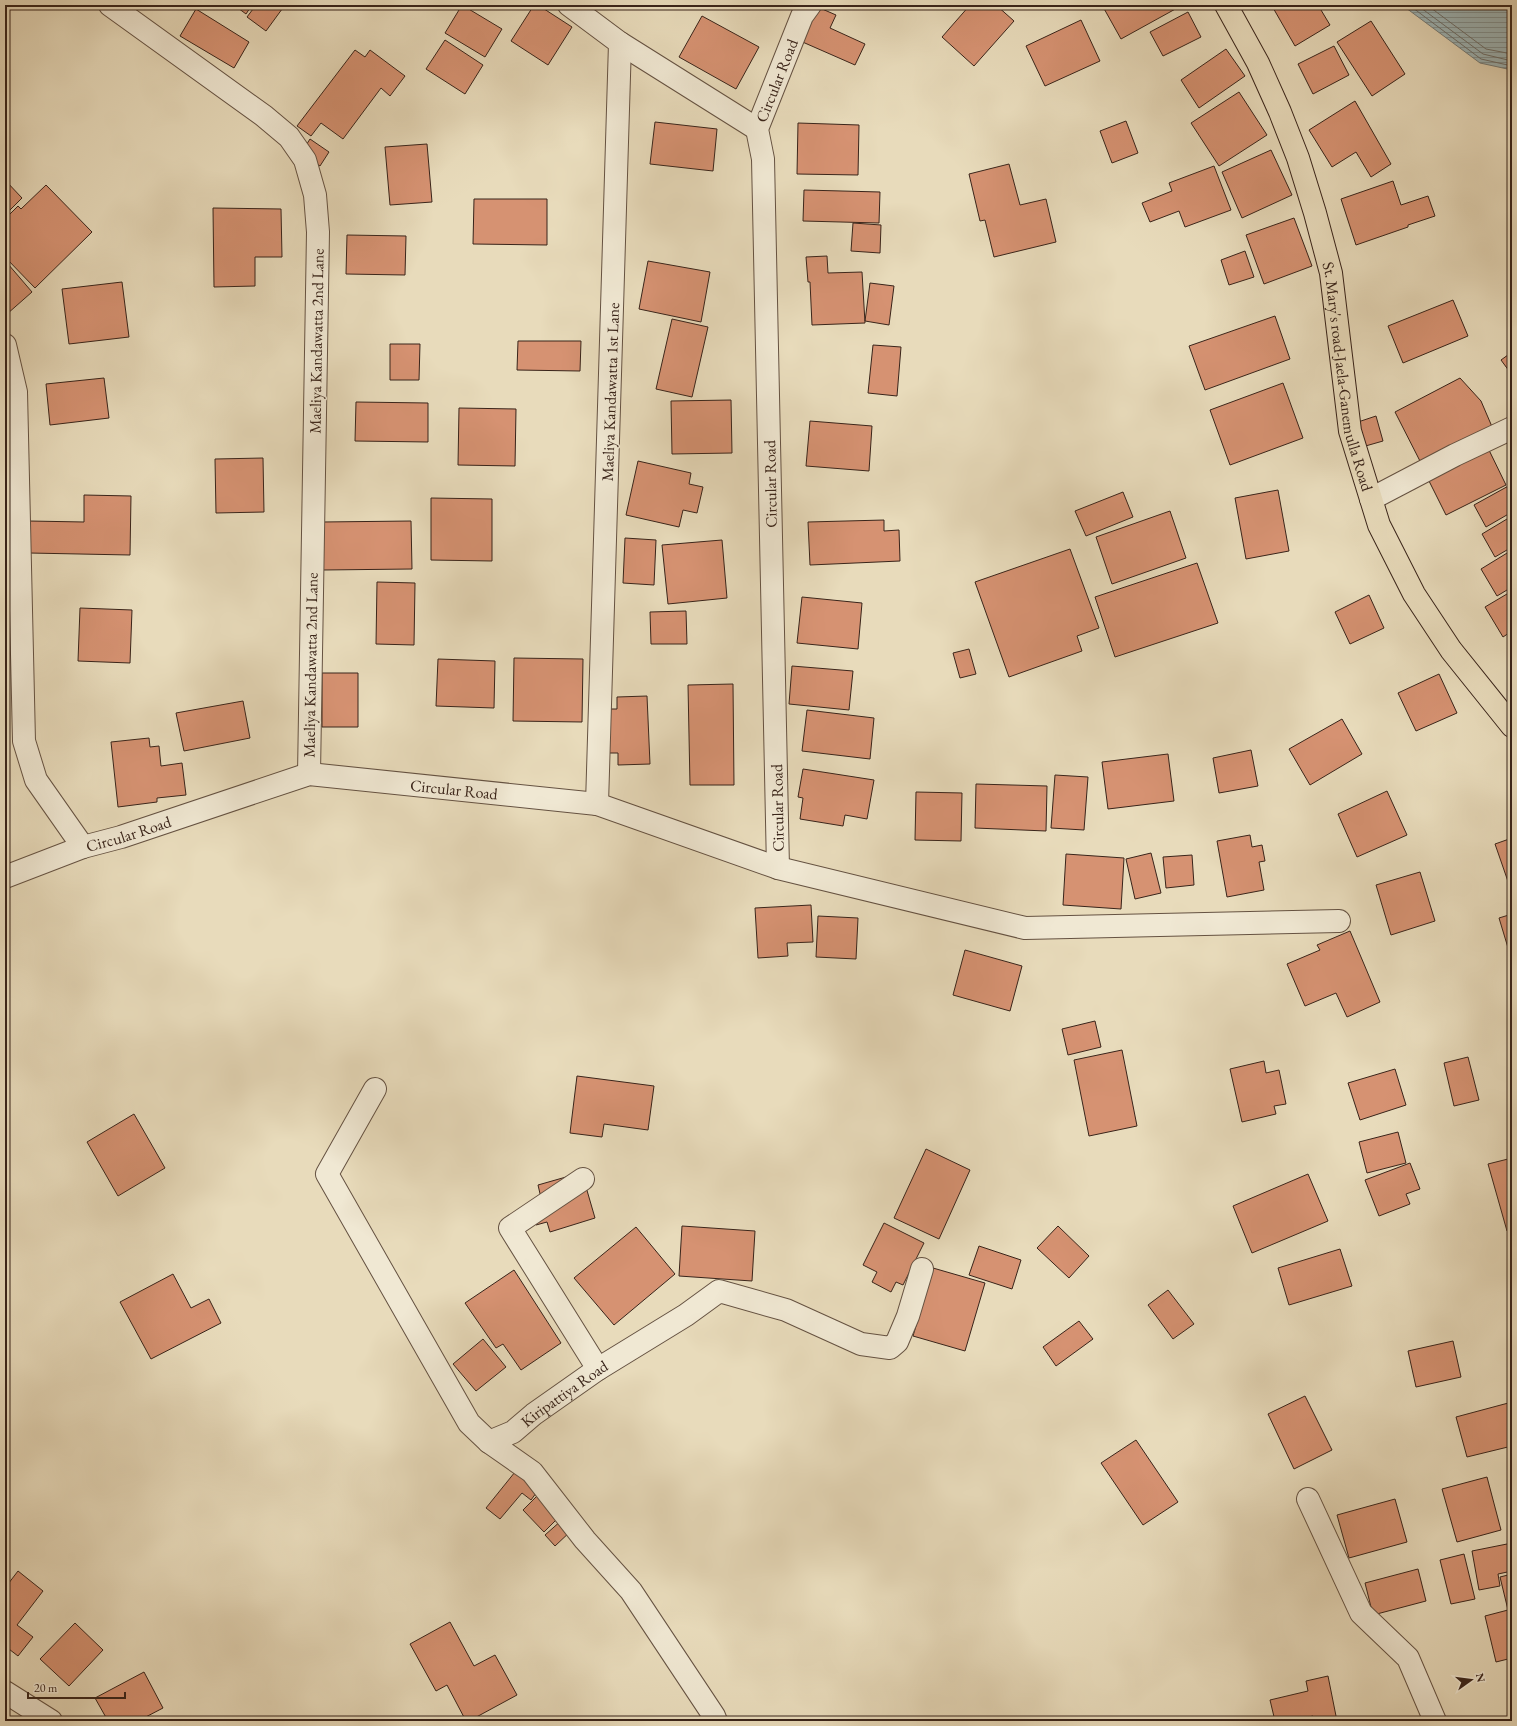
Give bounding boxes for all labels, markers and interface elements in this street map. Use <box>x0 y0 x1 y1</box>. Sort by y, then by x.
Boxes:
street label: Circular Road <box>751 35 803 125</box>
street label: Maeliya Kandawatta 2nd Lane <box>304 248 329 434</box>
street label: St. Mary's road-Jaela-Ganemulla Road <box>1317 259 1378 495</box>
street label: Maeliya Kandawatta 1st Lane <box>597 302 624 482</box>
street label: Circular Road <box>759 439 782 528</box>
street label: Maeliya Kandawatta 2nd Lane <box>298 572 323 758</box>
street label: Circular Road <box>766 763 789 852</box>
street label: Circular Road <box>409 775 500 805</box>
street label: Circular Road <box>84 811 175 857</box>
street label: Kiripattiya Road <box>516 1355 613 1432</box>
north arrow <box>1451 1660 1491 1700</box>
text: N <box>1473 1672 1489 1684</box>
scale bar <box>28 1674 125 1700</box>
text: 20 m <box>34 1680 58 1696</box>

